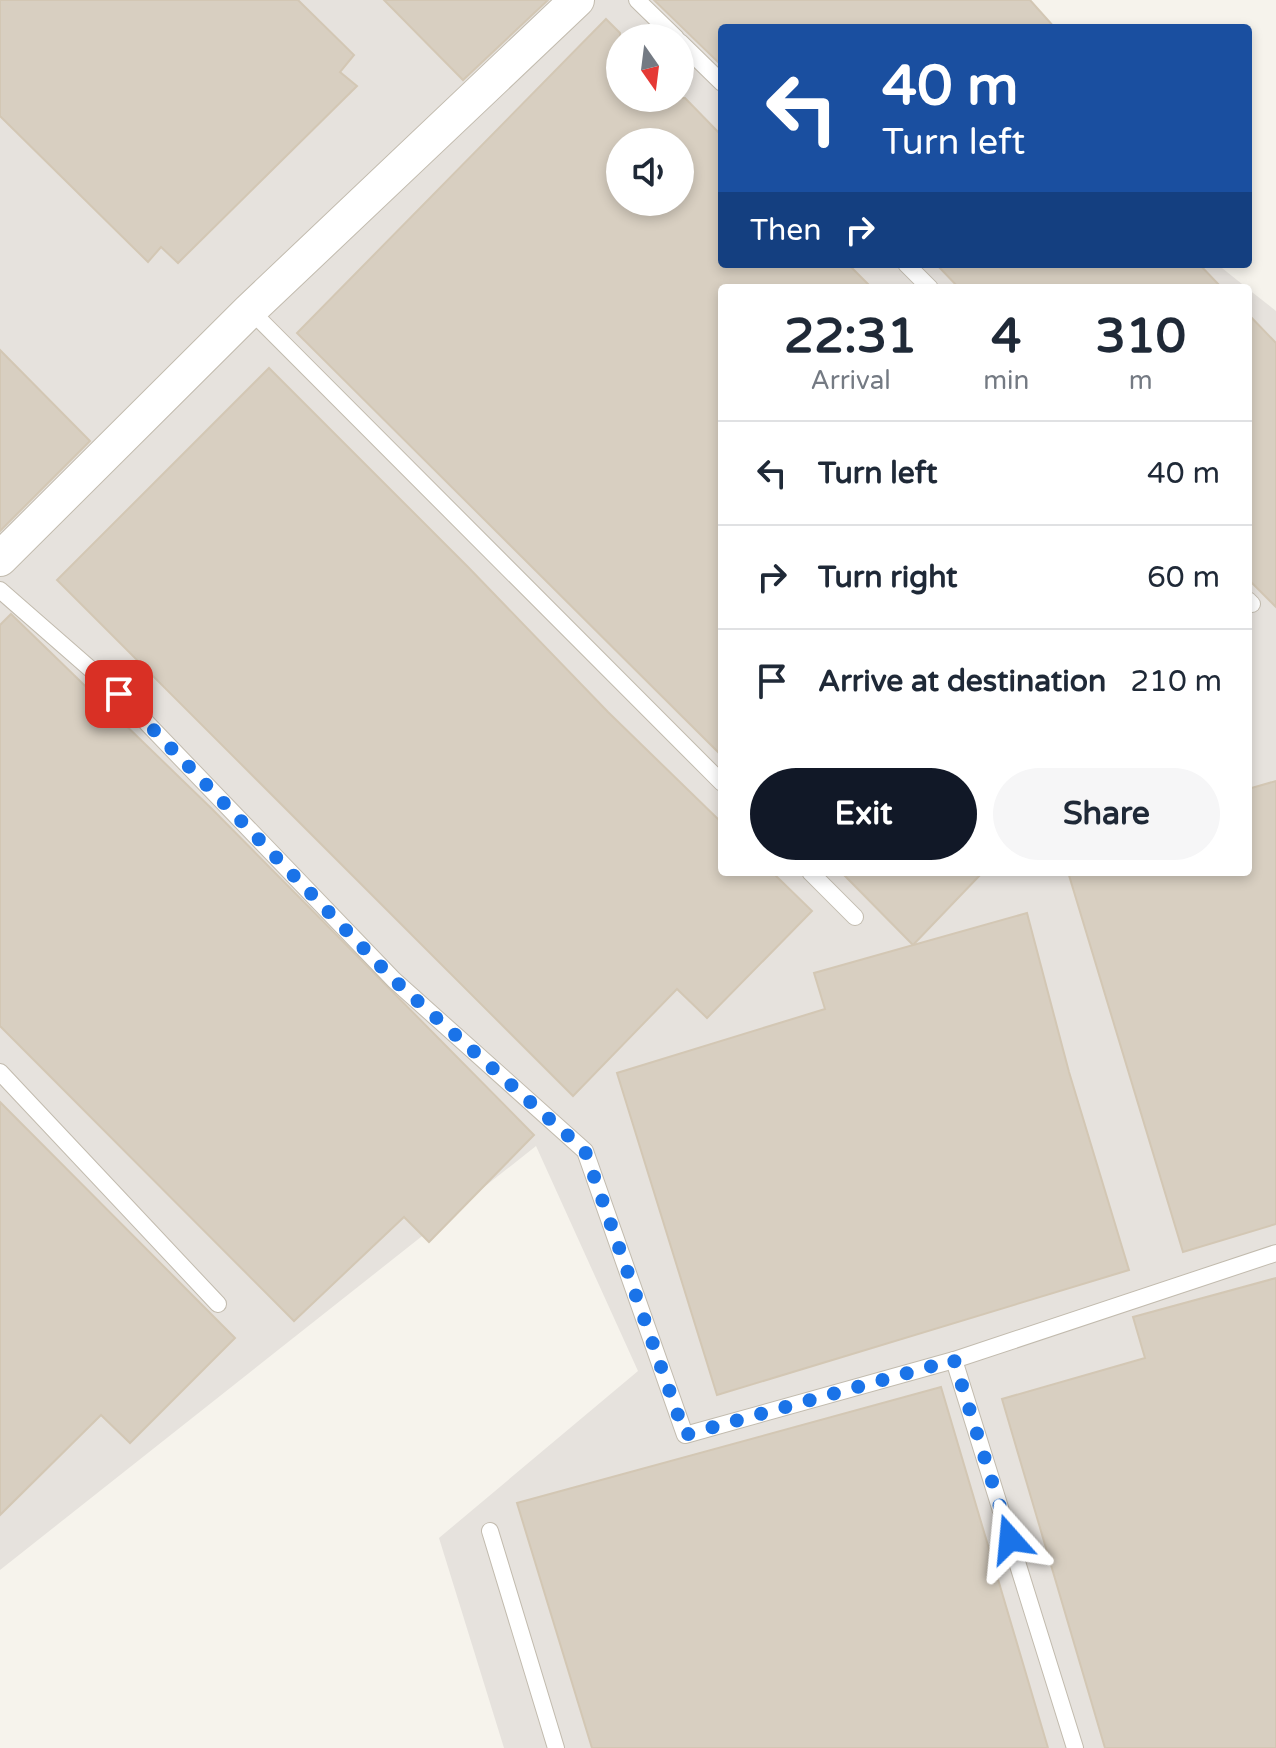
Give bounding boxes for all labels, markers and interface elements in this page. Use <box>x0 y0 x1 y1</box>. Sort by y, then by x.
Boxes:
north arrow <box>606 24 694 112</box>
map controls <box>606 24 694 216</box>
text: 40 m <box>882 53 1018 120</box>
icon: left <box>750 56 854 160</box>
text: Turn left <box>882 121 1025 164</box>
button: sound <box>606 128 694 216</box>
icon: right <box>838 208 882 252</box>
text: Then <box>750 212 822 249</box>
text: 22:31 <box>784 308 917 366</box>
text: 4 <box>991 308 1021 366</box>
text: 310 <box>1095 308 1186 366</box>
text: Arrival <box>810 365 891 396</box>
text: min <box>983 365 1029 396</box>
text: m <box>1129 365 1153 396</box>
icon: left <box>750 451 794 495</box>
text: Turn left <box>818 455 937 492</box>
text: 40 m <box>1147 455 1220 492</box>
icon: right <box>750 555 794 599</box>
text: Turn right <box>818 559 958 596</box>
text: 60 m <box>1147 559 1220 596</box>
icon: arrive <box>750 659 794 703</box>
pin <box>85 660 153 728</box>
text: Arrive at destination <box>818 663 1106 700</box>
text: 210 m <box>1130 663 1222 700</box>
icon: arrive <box>97 672 141 716</box>
button: Exit <box>750 768 977 860</box>
button: Share <box>993 768 1220 860</box>
position arrow <box>968 1497 1052 1581</box>

